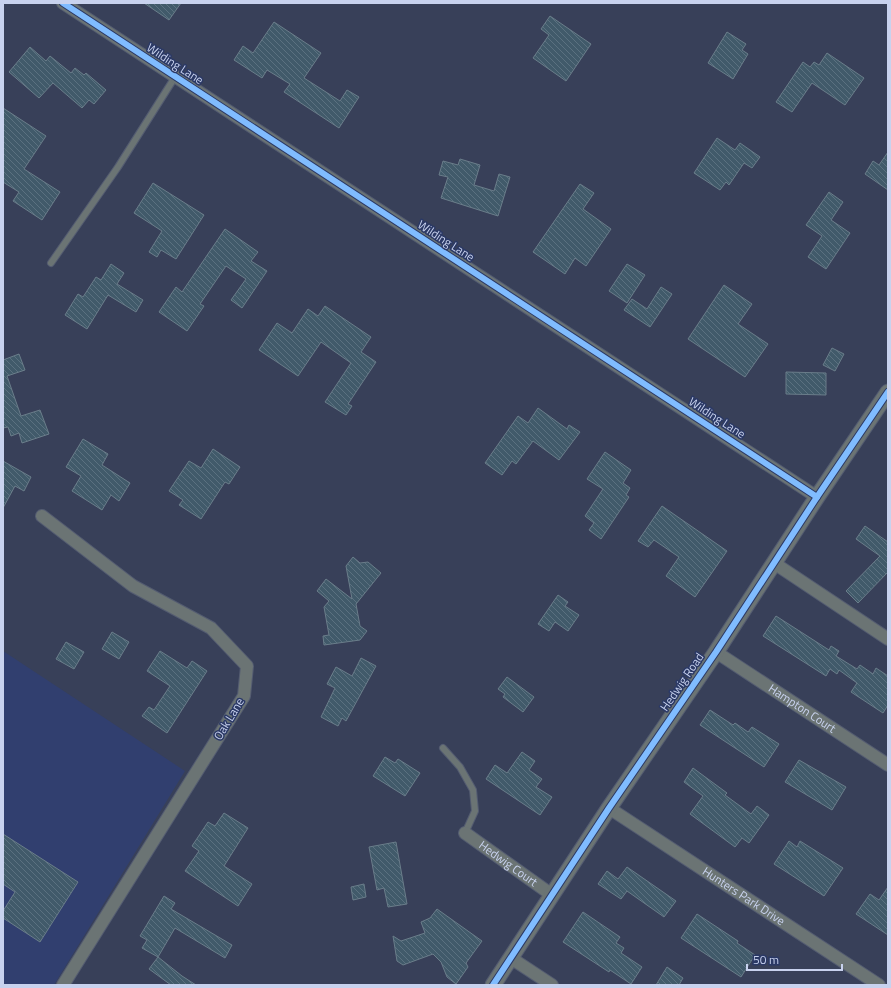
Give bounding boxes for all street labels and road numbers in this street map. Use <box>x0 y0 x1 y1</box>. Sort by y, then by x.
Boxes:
street label: Wilding Lane <box>143 38 208 89</box>
street label: Wilding Lane <box>414 215 479 266</box>
street label: Wilding Lane <box>685 392 750 443</box>
street label: Hedwig Road <box>655 649 708 715</box>
street label: Hampton Court <box>765 679 841 738</box>
street label: Oak Lane <box>208 694 249 744</box>
street label: Hedwig Court <box>475 836 543 891</box>
street label: Hunters Park Drive <box>699 862 789 930</box>

